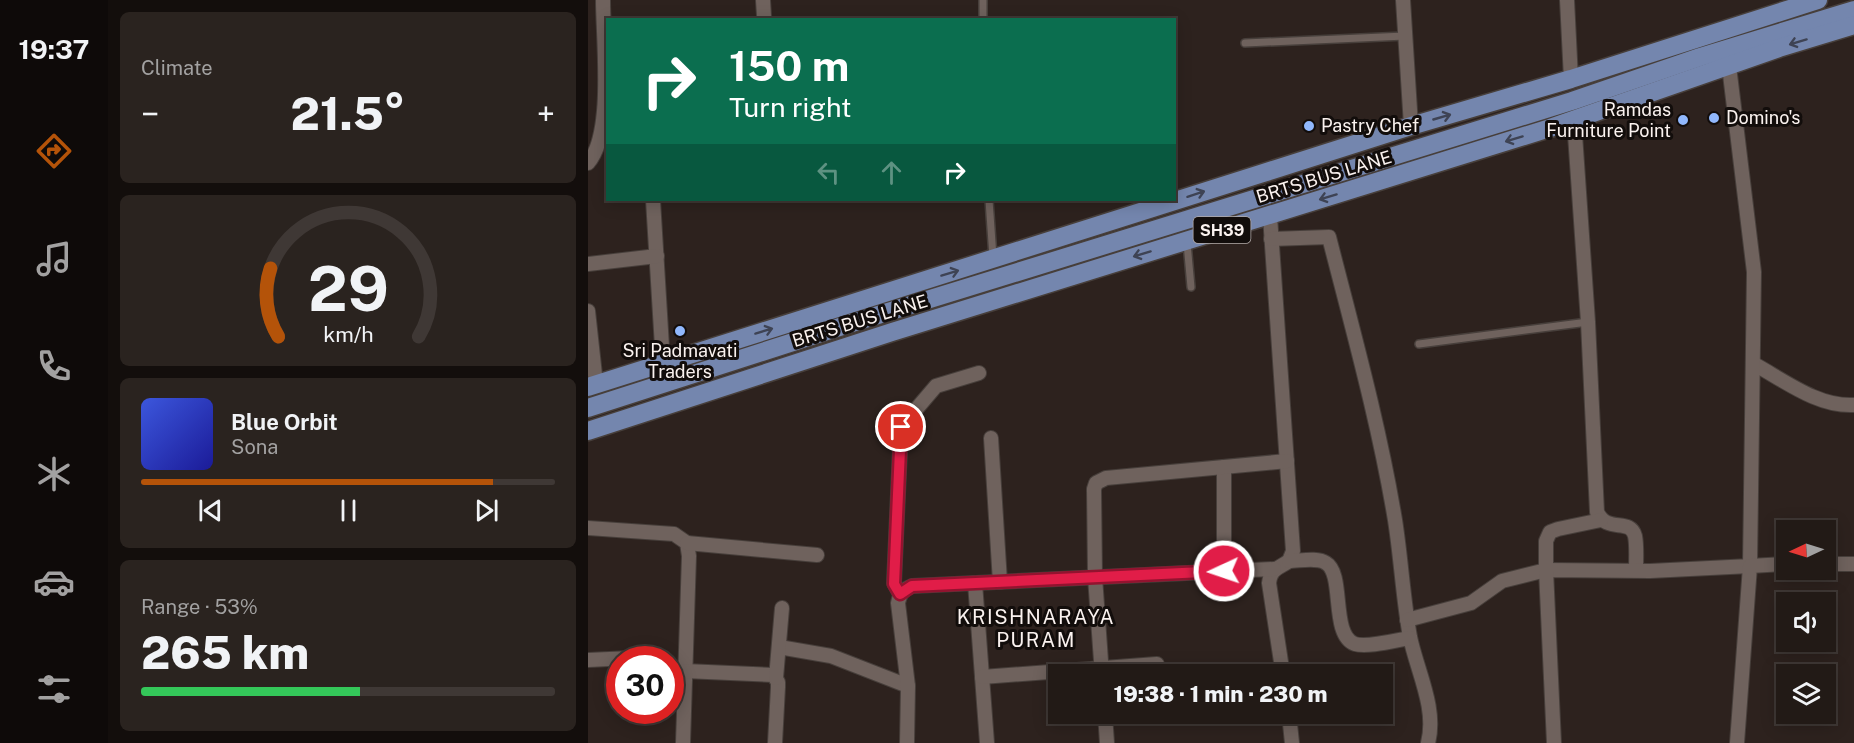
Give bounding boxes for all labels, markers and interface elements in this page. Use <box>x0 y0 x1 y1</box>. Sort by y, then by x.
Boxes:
text: 19:37 <box>18 33 90 65</box>
one-way arrow <box>1789 38 1808 49</box>
text: 150 m <box>729 41 849 90</box>
icon: right <box>630 42 708 120</box>
text: Climate <box>141 56 213 80</box>
text: 21.5° <box>291 87 405 140</box>
text: Turn right <box>729 91 852 123</box>
text: − <box>141 95 159 133</box>
text: + <box>537 95 555 133</box>
place label: Ramdas Furniture Point <box>1546 99 1671 141</box>
place label: Domino's <box>1726 107 1800 128</box>
one-way arrow <box>1432 111 1451 122</box>
marker: Domino's <box>1707 111 1721 125</box>
marker: Ramdas Furniture Point <box>1676 113 1690 127</box>
place label: Pastry Chef <box>1321 115 1419 136</box>
marker: Pastry Chef <box>1302 119 1316 133</box>
icon: directions <box>33 130 75 172</box>
one-way arrow <box>1505 134 1524 145</box>
street label: BRTS BUS LANE <box>1254 146 1394 207</box>
icon: left <box>812 156 845 189</box>
icon: ahead <box>875 156 908 189</box>
icon: right <box>938 156 971 189</box>
one-way arrow <box>1186 188 1205 199</box>
one-way arrow <box>1319 193 1338 204</box>
road number: SH39 <box>1194 217 1250 243</box>
icon: music <box>33 238 75 280</box>
one-way arrow <box>1132 249 1151 260</box>
text: 29 <box>308 252 388 325</box>
one-way arrow <box>940 267 959 278</box>
street label: BRTS BUS LANE <box>790 290 930 351</box>
text: km/h <box>323 323 373 348</box>
marker: Sri Padmavati Traders <box>673 324 687 338</box>
one-way arrow <box>754 325 773 336</box>
place label: Sri Padmavati Traders <box>622 340 738 382</box>
icon: phone <box>33 345 75 387</box>
pin <box>875 401 926 452</box>
text: Blue Orbit <box>231 409 338 435</box>
icon: arrive <box>884 410 917 443</box>
text: Sona <box>231 435 278 459</box>
icon: climate <box>33 453 75 495</box>
icon: previous <box>194 494 227 527</box>
icon: pause <box>332 494 365 527</box>
icon: next <box>470 494 503 527</box>
north arrow <box>1776 520 1836 580</box>
map controls <box>1776 520 1836 724</box>
position arrow <box>1192 539 1256 603</box>
icon: car <box>33 561 75 603</box>
button: sound <box>1776 592 1836 652</box>
text: Range · 53% <box>141 595 258 619</box>
district label: KRISHNARAYA PURAM <box>957 605 1115 652</box>
text: 265 km <box>141 626 309 679</box>
speed limit sign: 30 <box>606 646 684 724</box>
button: layers <box>1776 664 1836 724</box>
icon: filters <box>33 668 75 710</box>
text: 19:38 · 1 min · 230 m <box>1113 681 1328 707</box>

